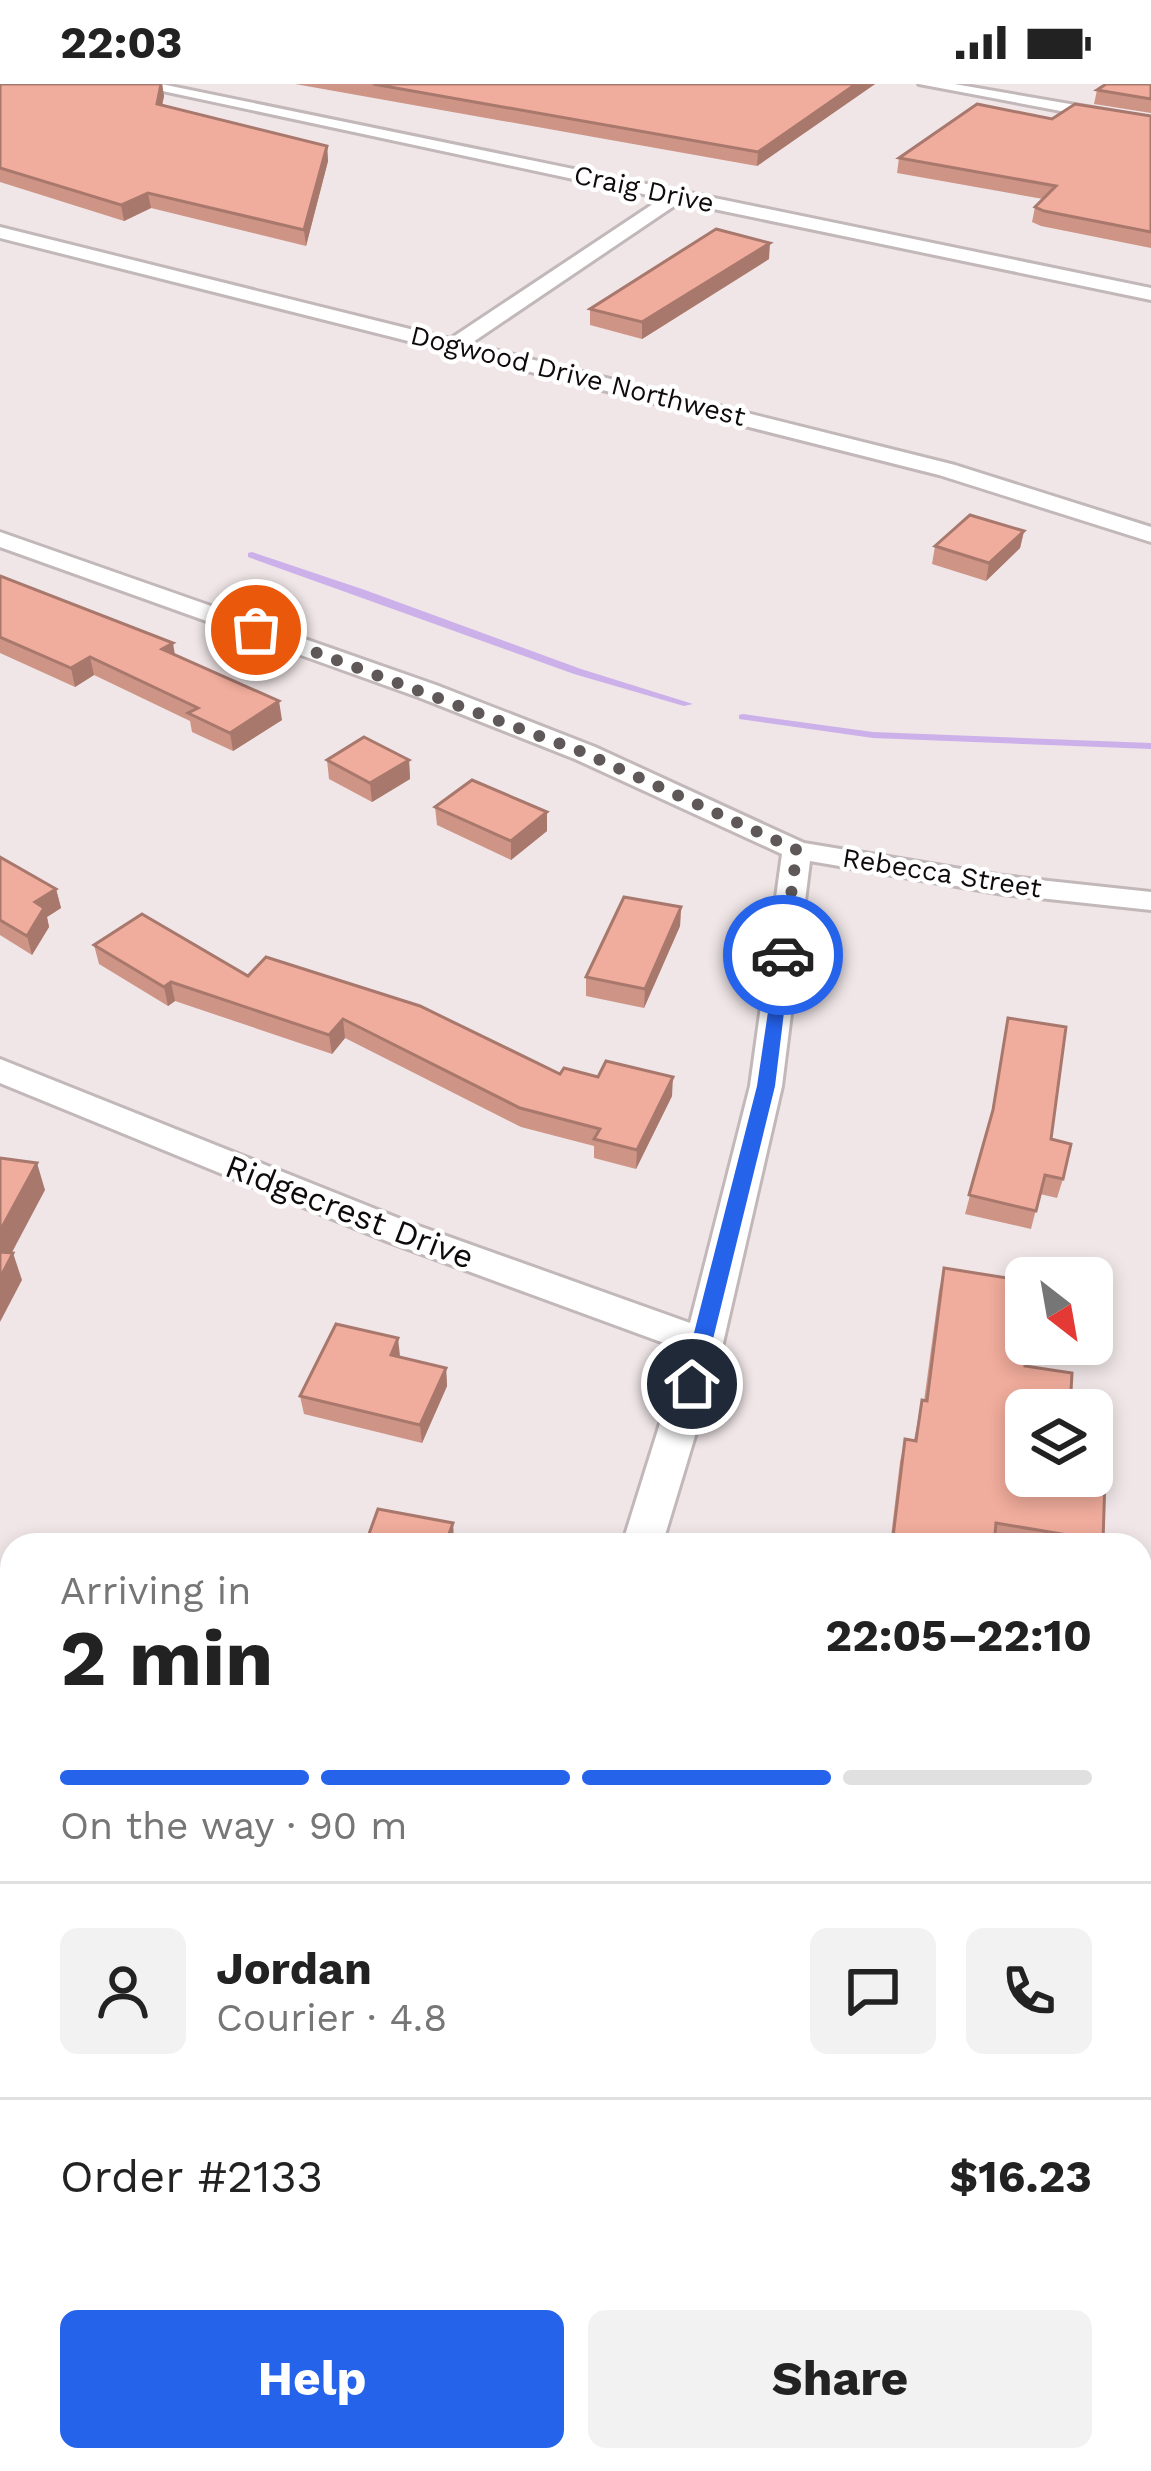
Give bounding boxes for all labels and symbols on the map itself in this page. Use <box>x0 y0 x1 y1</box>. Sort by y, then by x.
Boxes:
street label: Craig Drive <box>571 159 717 219</box>
street label: Dogwood Drive Northwest <box>407 319 749 433</box>
pin <box>205 579 307 681</box>
street label: Rebecca Street <box>840 841 1044 905</box>
courier <box>723 895 843 1015</box>
street label: Ridgecrest Drive <box>220 1146 480 1277</box>
north arrow <box>1005 1257 1113 1365</box>
pin <box>641 1333 743 1435</box>

